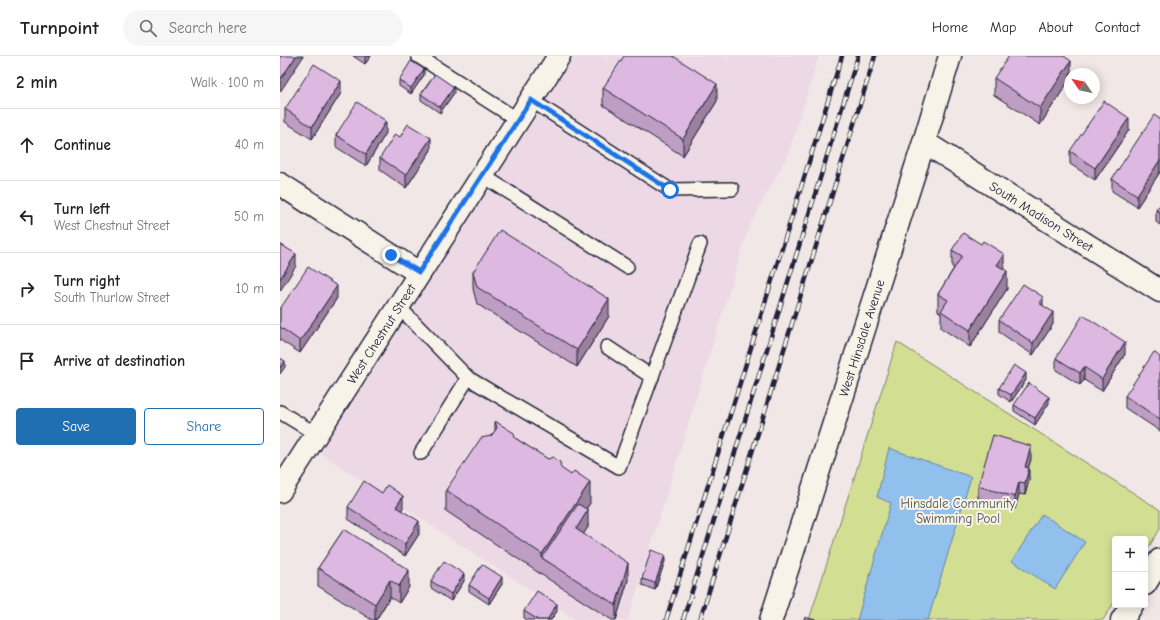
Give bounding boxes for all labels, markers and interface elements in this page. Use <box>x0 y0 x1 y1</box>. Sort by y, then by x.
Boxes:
search box <box>123 10 403 46</box>
text: Turnpoint <box>20 17 99 39</box>
icon: search <box>137 17 159 39</box>
text: Search here <box>169 19 247 37</box>
text: Home <box>932 19 968 36</box>
text: Map <box>990 19 1016 36</box>
text: About <box>1038 19 1073 36</box>
text: Contact <box>1095 19 1140 36</box>
north arrow <box>1064 68 1100 104</box>
text: 2 min <box>16 73 57 92</box>
text: Walk · 100 m <box>191 75 264 90</box>
icon: ahead <box>16 134 38 156</box>
text: Continue <box>54 136 111 154</box>
text: 40 m <box>235 137 264 152</box>
street label: South Madison Street <box>987 178 1097 255</box>
route start <box>661 181 679 199</box>
text: Turn left <box>54 200 110 218</box>
icon: left <box>16 206 38 228</box>
text: 50 m <box>234 209 264 224</box>
text: West Chestnut Street <box>54 218 169 233</box>
route end <box>382 246 400 264</box>
text: Turn right <box>54 272 120 290</box>
street label: West Hinsdale Avenue <box>835 277 887 399</box>
icon: right <box>16 278 38 300</box>
street label: West Chestnut Street <box>343 280 419 386</box>
text: 10 m <box>236 281 264 296</box>
text: South Thurlow Street <box>54 290 170 305</box>
icon: arrive <box>16 350 38 372</box>
text: Arrive at destination <box>54 352 185 370</box>
button: Save <box>16 408 136 445</box>
button: Share <box>144 408 264 445</box>
park label: Hinsdale Community Swimming Pool <box>901 496 1016 526</box>
map controls <box>1112 536 1148 608</box>
button: + <box>1112 536 1148 572</box>
button: − <box>1112 572 1148 608</box>

